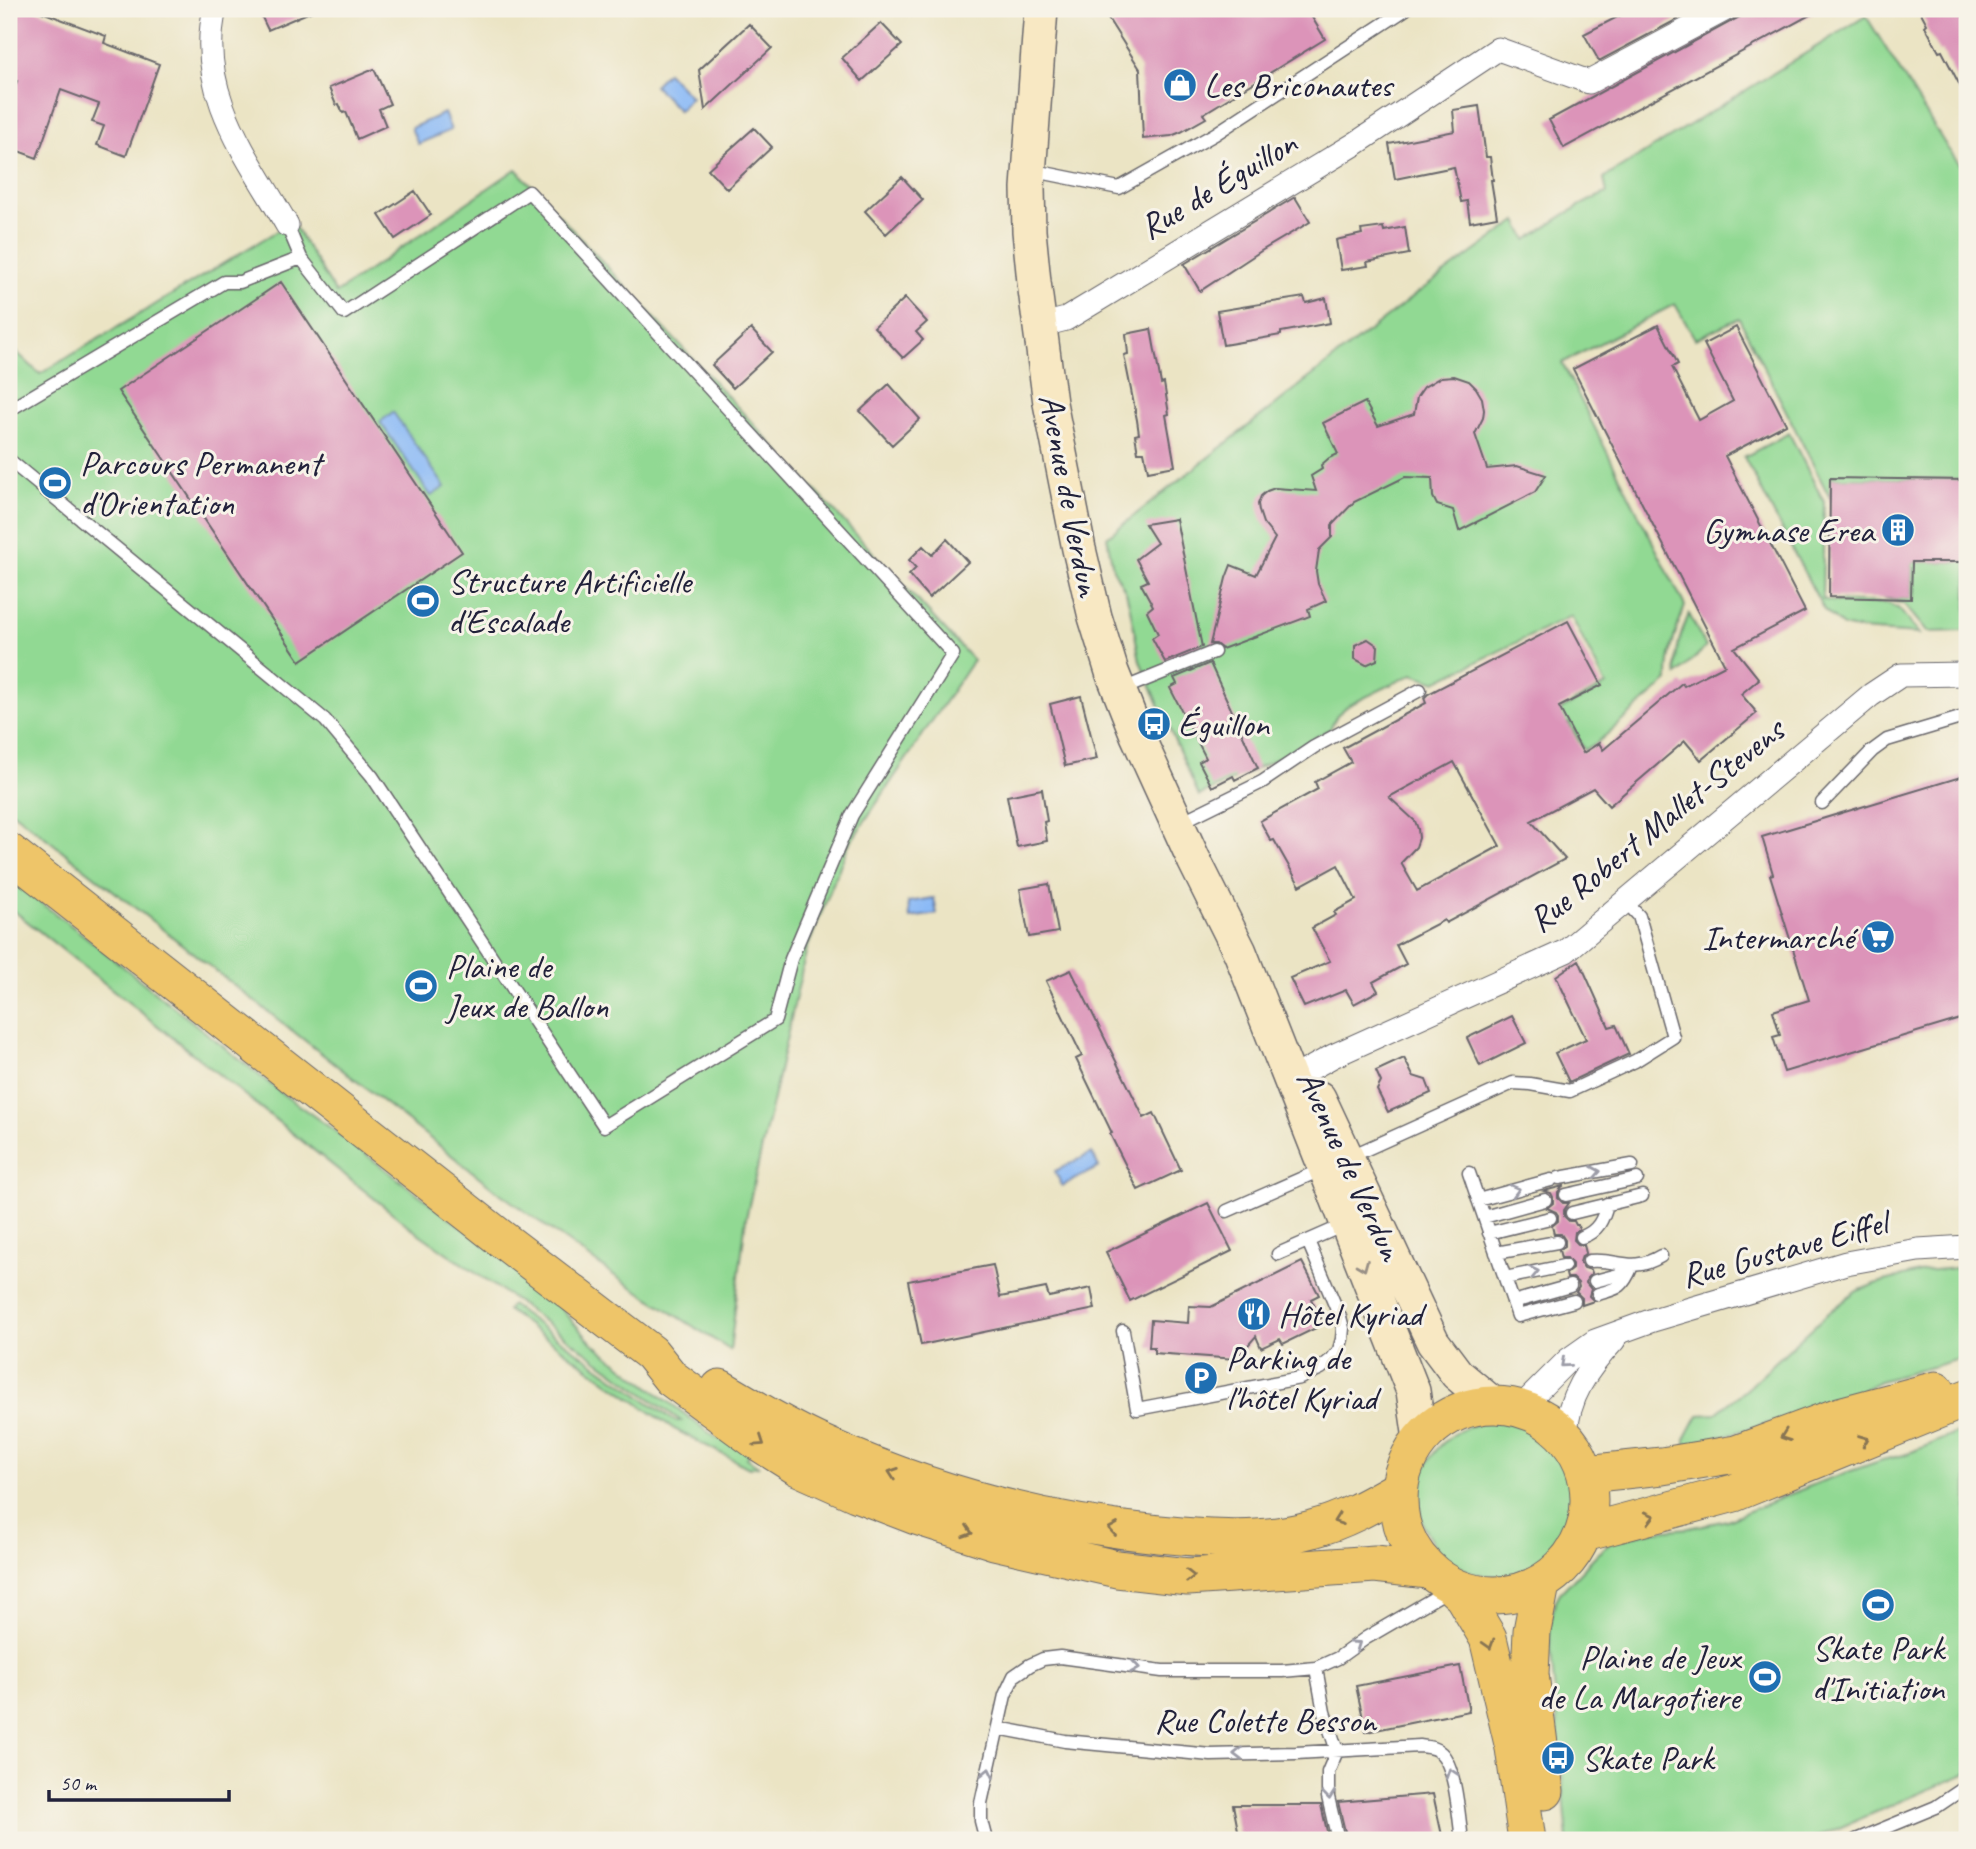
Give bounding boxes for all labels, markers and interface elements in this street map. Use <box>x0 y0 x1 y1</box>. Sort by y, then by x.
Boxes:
place label: Les Briconautes <box>1204 63 1395 108</box>
shop icon: Les Briconautes <box>1161 66 1199 104</box>
street label: Rue de Éguillon <box>1131 120 1306 249</box>
street label: Avenue de Verdun <box>1028 390 1112 602</box>
place label: Parcours Permanent d'Orientation <box>80 441 325 526</box>
sports icon: Parcours Permanent d'Orientation <box>36 464 74 502</box>
place label: Gymnase Erea <box>1703 508 1877 553</box>
building icon: Gymnase Erea <box>1879 511 1917 549</box>
place label: Structure Artificielle d'Escalade <box>448 559 693 644</box>
sports icon: Structure Artificielle d'Escalade <box>404 582 442 620</box>
place label: Éguillon <box>1178 702 1270 747</box>
bus stop icon: Éguillon <box>1135 705 1173 743</box>
street label: Rue Robert Mallet-Stevens <box>1519 706 1795 942</box>
place label: Intermarché <box>1702 915 1860 960</box>
supermarket icon: Intermarché <box>1859 918 1897 956</box>
place label: Plaine de Jeux de Ballon <box>444 944 608 1029</box>
sports icon: Plaine de Jeux de Ballon <box>402 967 440 1005</box>
street label: Avenue de Verdun <box>1286 1063 1415 1269</box>
one-way arrow <box>1590 1165 1602 1180</box>
one-way arrow <box>1509 1184 1521 1199</box>
street label: Rue Gustave Eiffel <box>1676 1198 1898 1298</box>
one-way arrow <box>1355 1259 1369 1271</box>
one-way arrow <box>1528 1266 1540 1280</box>
place label: Hôtel Kyriad <box>1278 1292 1428 1337</box>
restaurant icon: Hôtel Kyriad <box>1235 1295 1273 1333</box>
place label: Parking de l'hôtel Kyriad <box>1226 1336 1382 1421</box>
one-way arrow <box>1561 1355 1574 1367</box>
parking icon: Parking de l'hôtel Kyriad <box>1182 1359 1220 1397</box>
one-way arrow <box>1779 1428 1791 1442</box>
one-way arrow <box>752 1434 765 1446</box>
one-way arrow <box>1857 1435 1869 1449</box>
one-way arrow <box>888 1467 900 1481</box>
one-way arrow <box>1644 1511 1656 1525</box>
one-way arrow <box>1332 1512 1344 1526</box>
one-way arrow <box>1108 1522 1119 1537</box>
one-way arrow <box>961 1524 973 1539</box>
one-way arrow <box>1185 1568 1196 1584</box>
sports icon: Skate Park d'Initiation <box>1859 1586 1897 1624</box>
place label: Skate Park d'Initiation <box>1812 1626 1947 1711</box>
place label: Plaine de Jeux de La Margotiere <box>1539 1635 1743 1720</box>
one-way arrow <box>1480 1638 1495 1650</box>
one-way arrow <box>1348 1641 1361 1653</box>
sports icon: Plaine de Jeux de La Margotiere <box>1746 1658 1784 1696</box>
one-way arrow <box>1129 1659 1141 1674</box>
street label: Rue Colette Besson <box>1154 1698 1378 1743</box>
place label: Skate Park <box>1582 1736 1717 1781</box>
bus stop icon: Skate Park <box>1539 1739 1577 1777</box>
one-way arrow <box>1232 1747 1243 1762</box>
scale bar <box>49 1758 229 1802</box>
one-way arrow <box>979 1767 994 1779</box>
one-way arrow <box>1444 1768 1459 1780</box>
text: 50 m <box>60 1770 98 1796</box>
one-way arrow <box>1322 1789 1337 1801</box>

